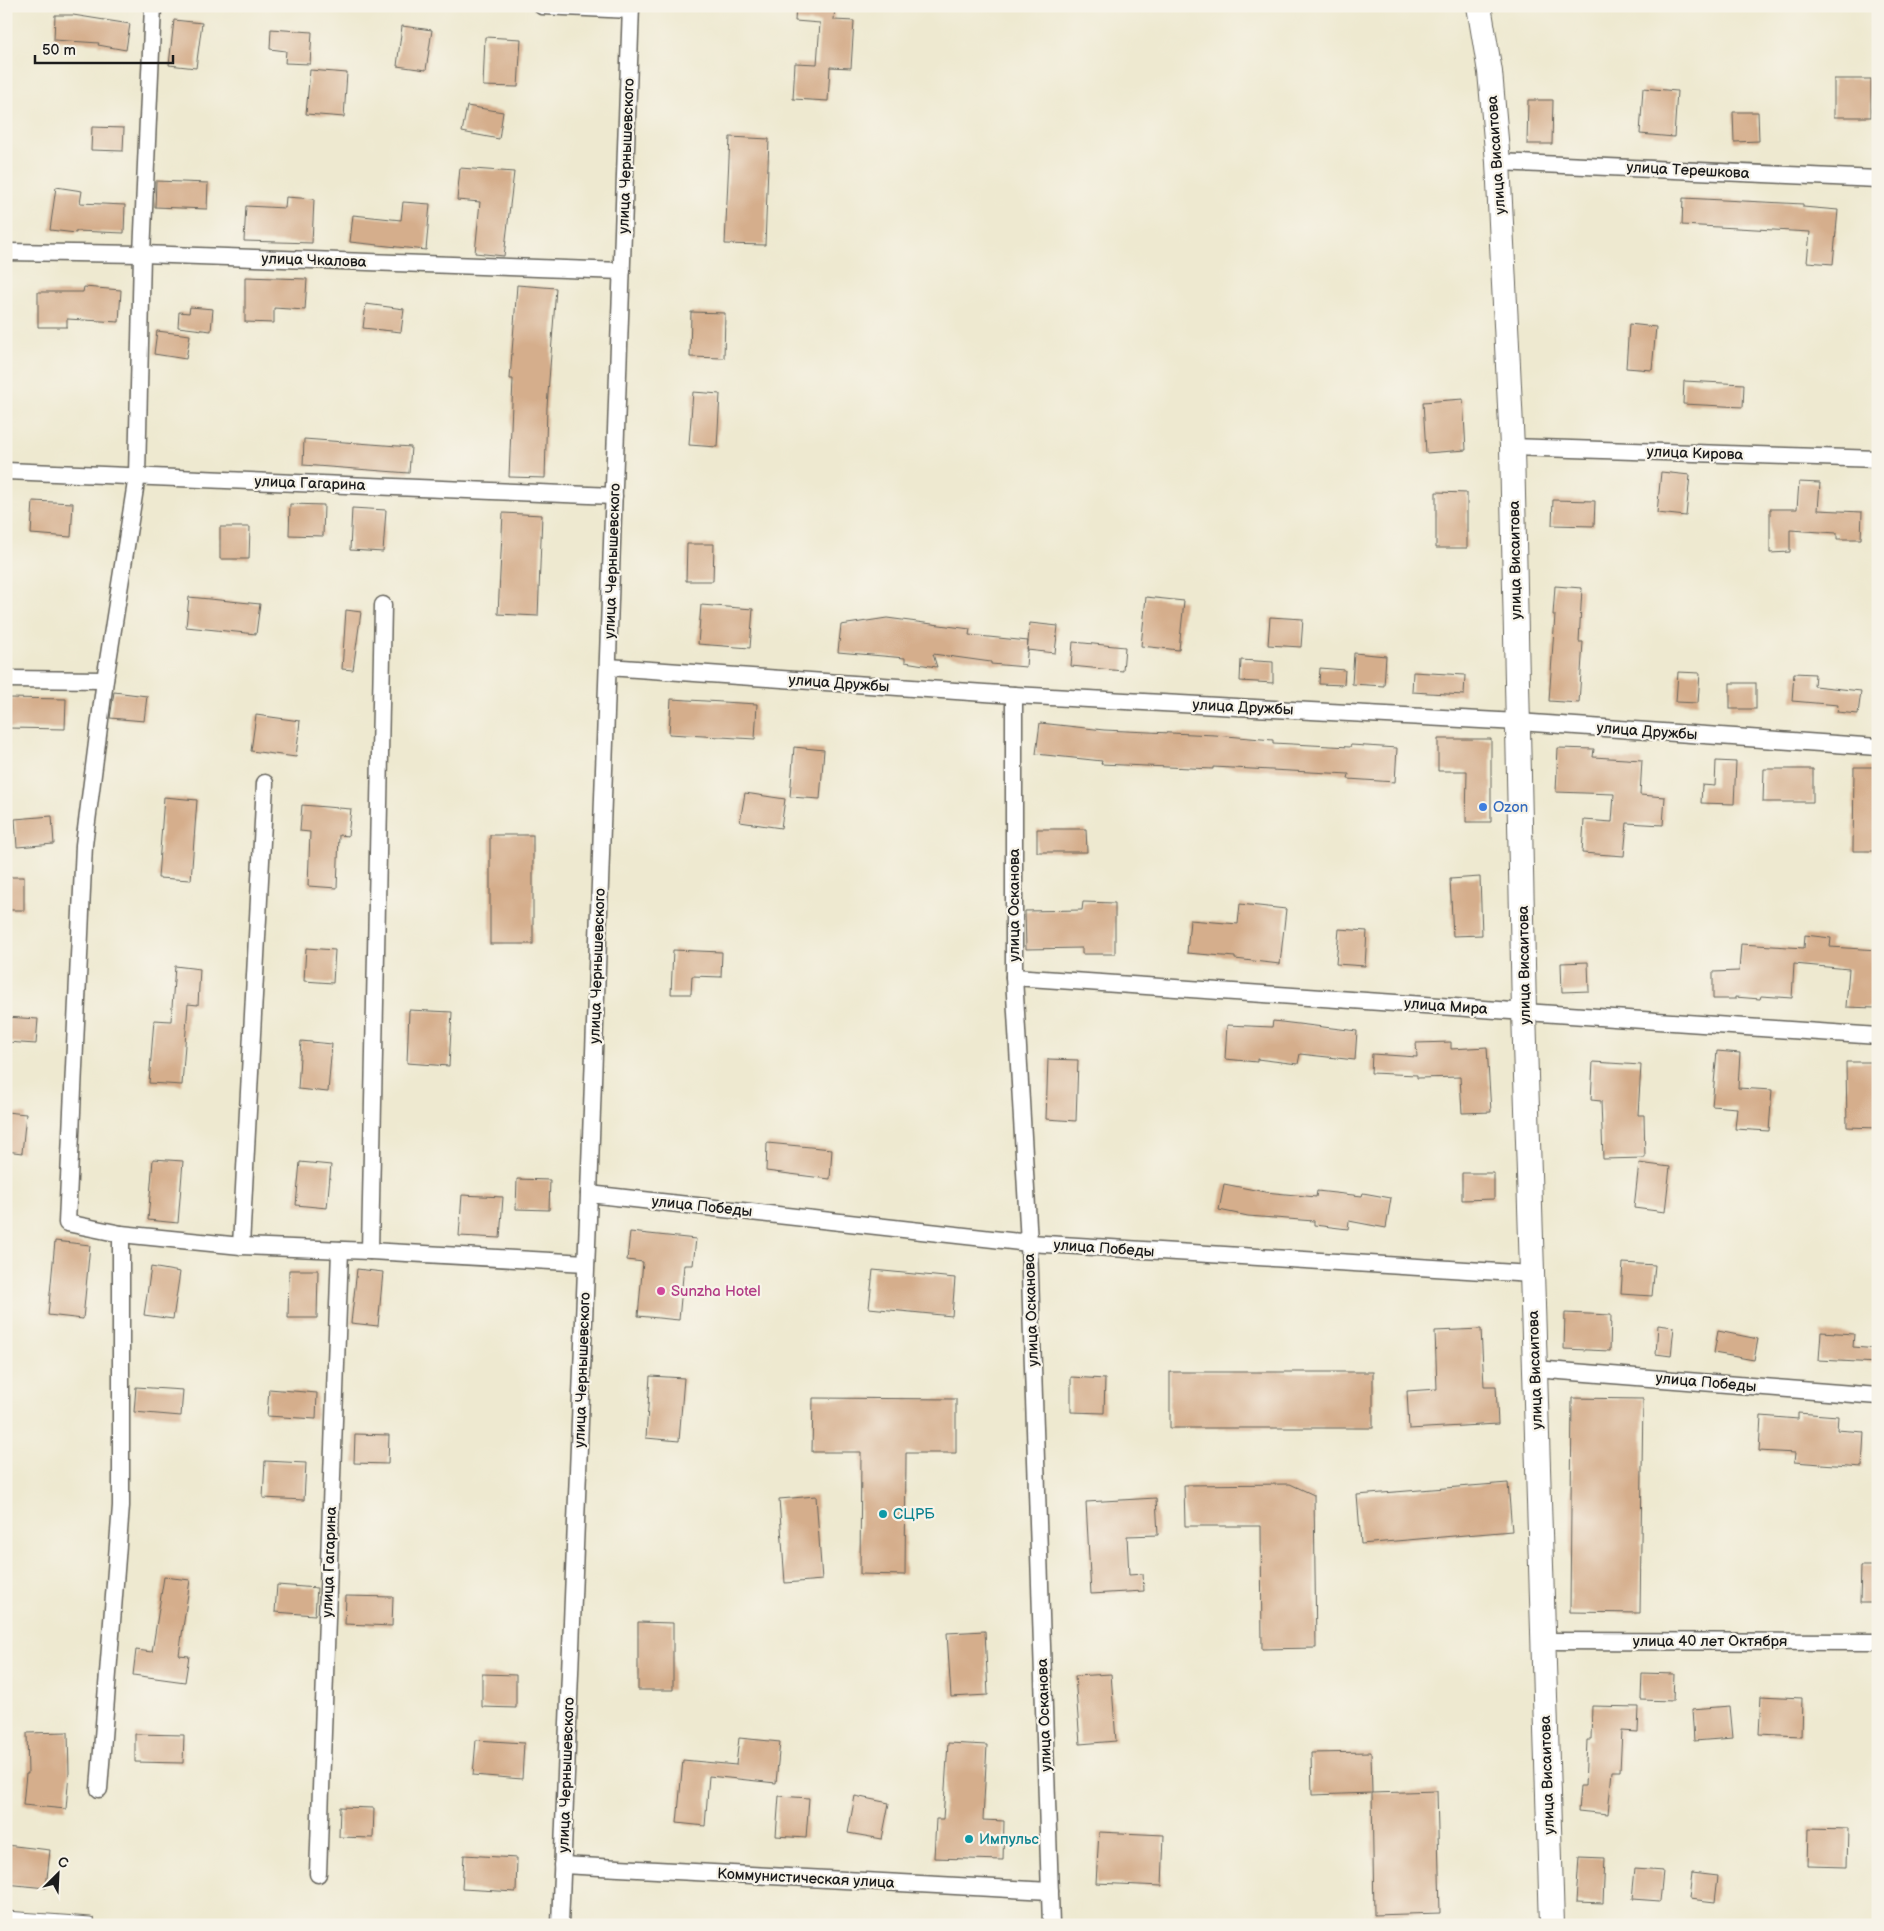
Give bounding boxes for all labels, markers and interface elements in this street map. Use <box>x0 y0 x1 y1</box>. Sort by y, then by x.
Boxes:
scale bar <box>35 32 172 64</box>
text: 50 m <box>42 41 76 60</box>
street label: улица Чернышевского <box>614 78 639 234</box>
street label: улица Висаитова <box>1483 95 1510 215</box>
street label: улица Терешкова <box>1626 158 1750 183</box>
street label: улица Чкалова <box>261 249 367 272</box>
street label: улица Кирова <box>1646 442 1744 465</box>
street label: улица Гагарина <box>254 472 366 495</box>
street label: улица Чернышевского <box>600 483 625 639</box>
street label: улица Висаитова <box>1505 500 1526 620</box>
street label: улица Дружбы <box>788 670 890 696</box>
street label: улица Дружбы <box>1192 695 1294 720</box>
street label: улица Дружбы <box>1596 718 1698 744</box>
place label: Ozon <box>1493 798 1528 817</box>
marker: Ozon <box>1477 801 1489 813</box>
street label: улица Осканова <box>1005 848 1024 962</box>
street label: улица Чернышевского <box>585 888 610 1044</box>
street label: улица Висаитова <box>1514 905 1535 1025</box>
street label: улица Мира <box>1404 994 1489 1019</box>
street label: улица Победы <box>651 1192 753 1221</box>
street label: улица Победы <box>1053 1235 1155 1262</box>
street label: улица Осканова <box>1020 1253 1043 1367</box>
place label: Sunzha Hotel <box>671 1282 761 1301</box>
marker: Sunzha Hotel <box>655 1285 667 1297</box>
street label: улица Чернышевского <box>570 1292 595 1448</box>
street label: улица Висаитова <box>1524 1310 1547 1430</box>
street label: улица Победы <box>1655 1369 1757 1396</box>
place label: СЦРБ <box>893 1505 935 1524</box>
street label: улица Гагарина <box>318 1506 341 1618</box>
marker: СЦРБ <box>877 1508 889 1520</box>
street label: улица 40 лет Октября <box>1633 1632 1787 1651</box>
street label: улица Осканова <box>1033 1658 1056 1772</box>
street label: улица Чернышевского <box>554 1697 579 1853</box>
street label: улица Висаитова <box>1536 1715 1559 1835</box>
place label: Импульс <box>979 1830 1040 1849</box>
marker: Импульс <box>963 1833 975 1845</box>
north arrow <box>32 1848 82 1898</box>
text: С <box>55 1853 71 1872</box>
street label: Коммунистическая улица <box>717 1864 895 1893</box>

